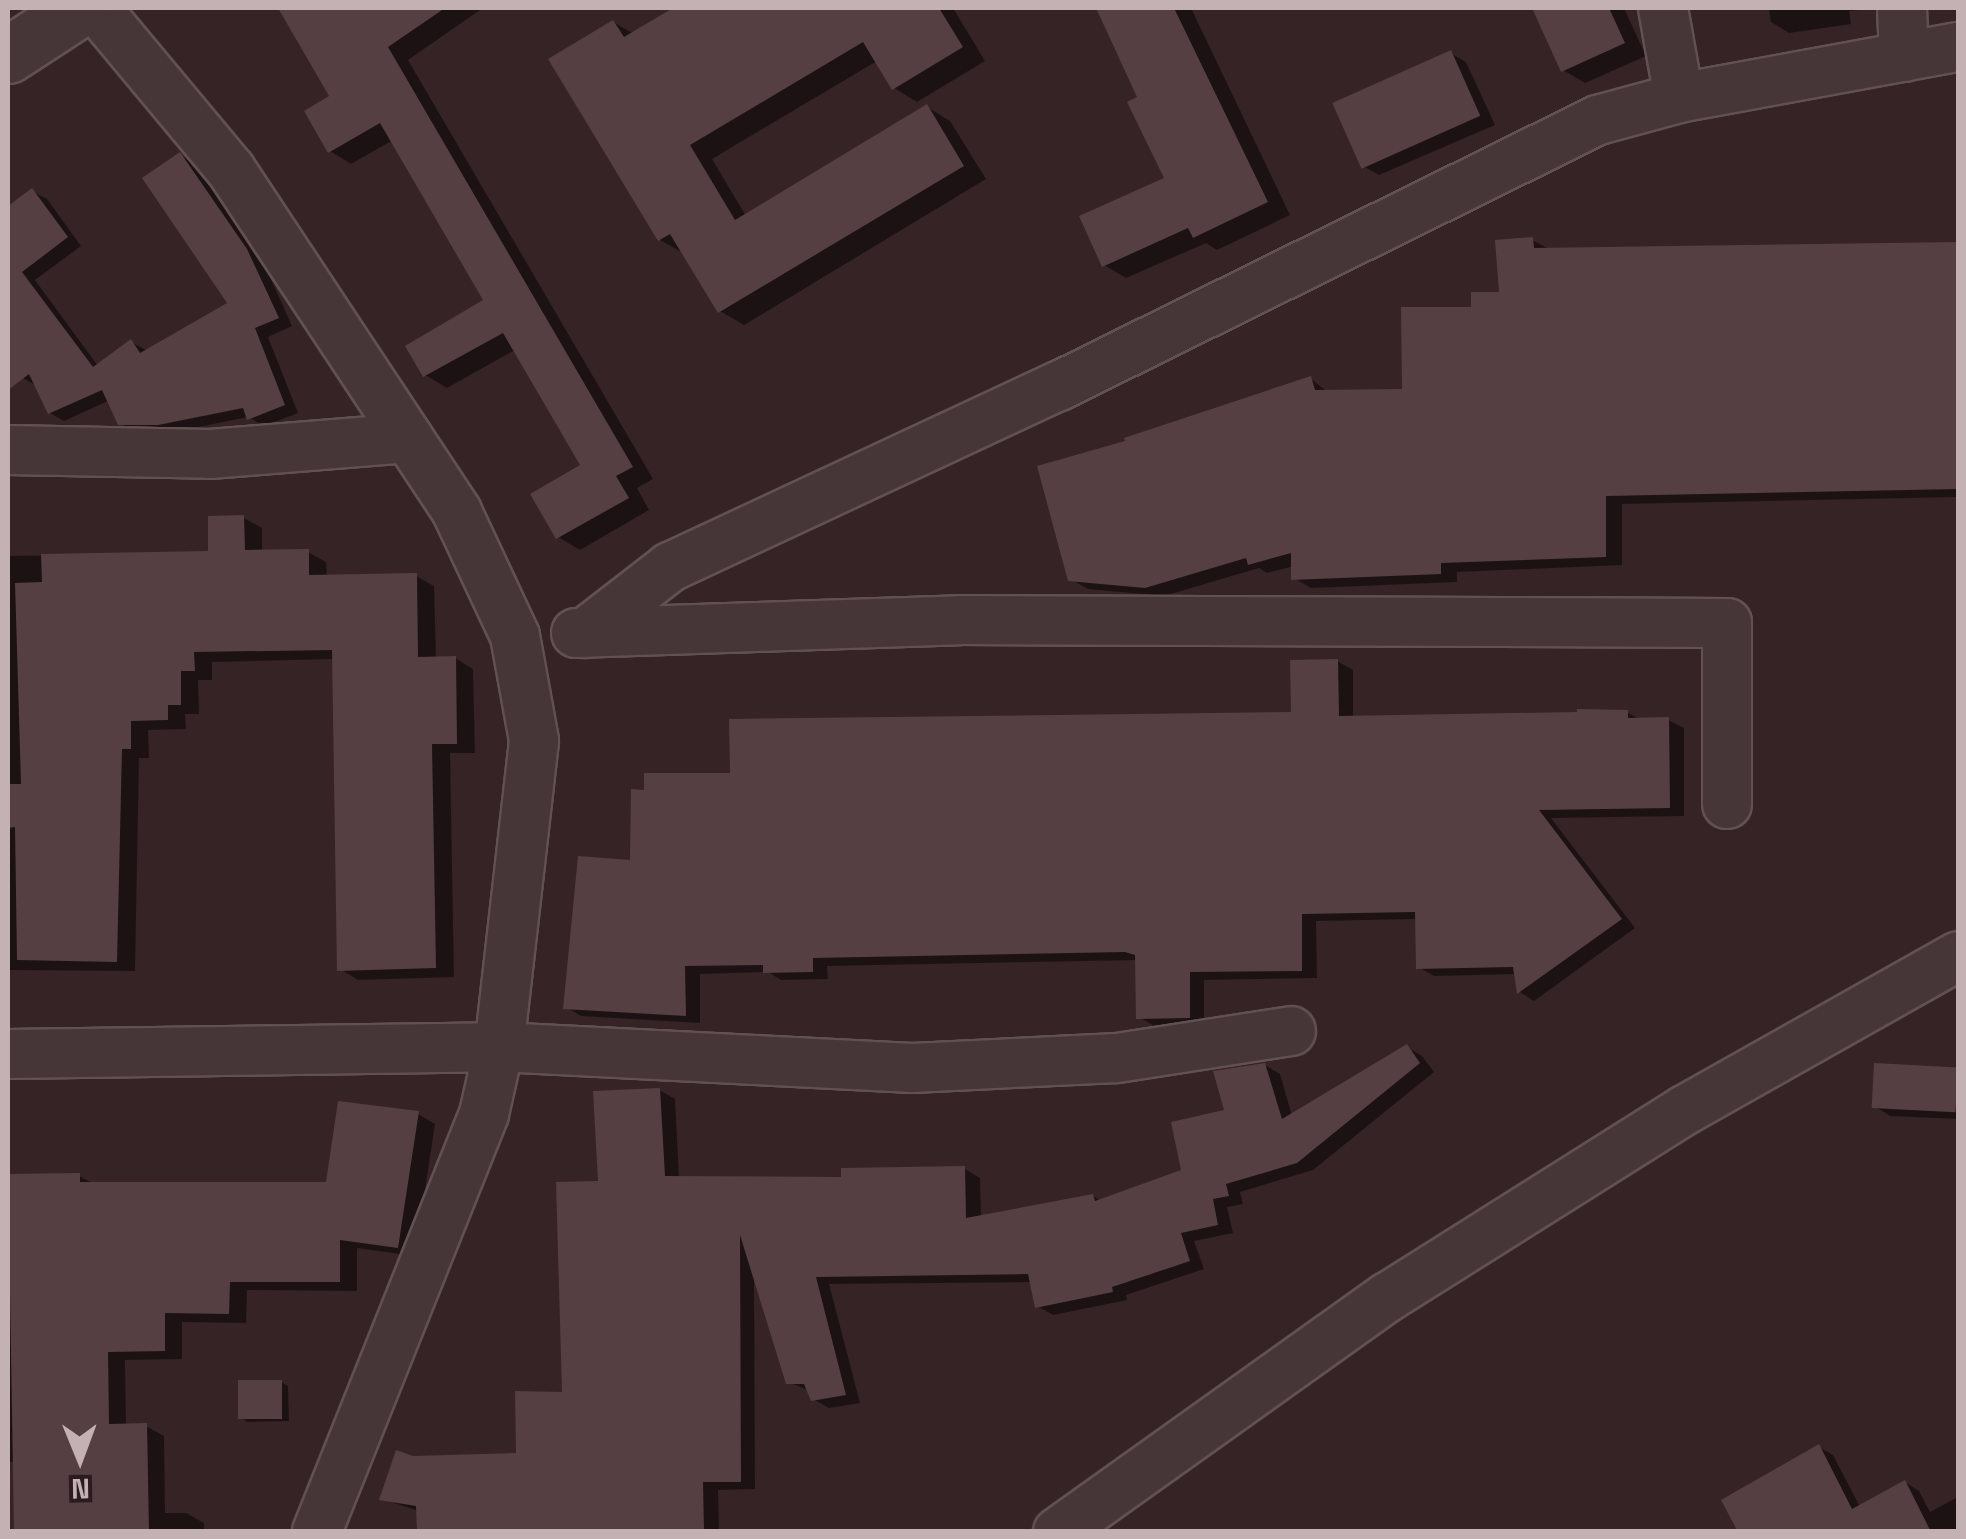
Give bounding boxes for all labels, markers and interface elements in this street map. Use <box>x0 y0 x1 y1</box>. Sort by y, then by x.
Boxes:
north arrow <box>30 1409 130 1509</box>
text: N <box>71 1471 90 1507</box>

